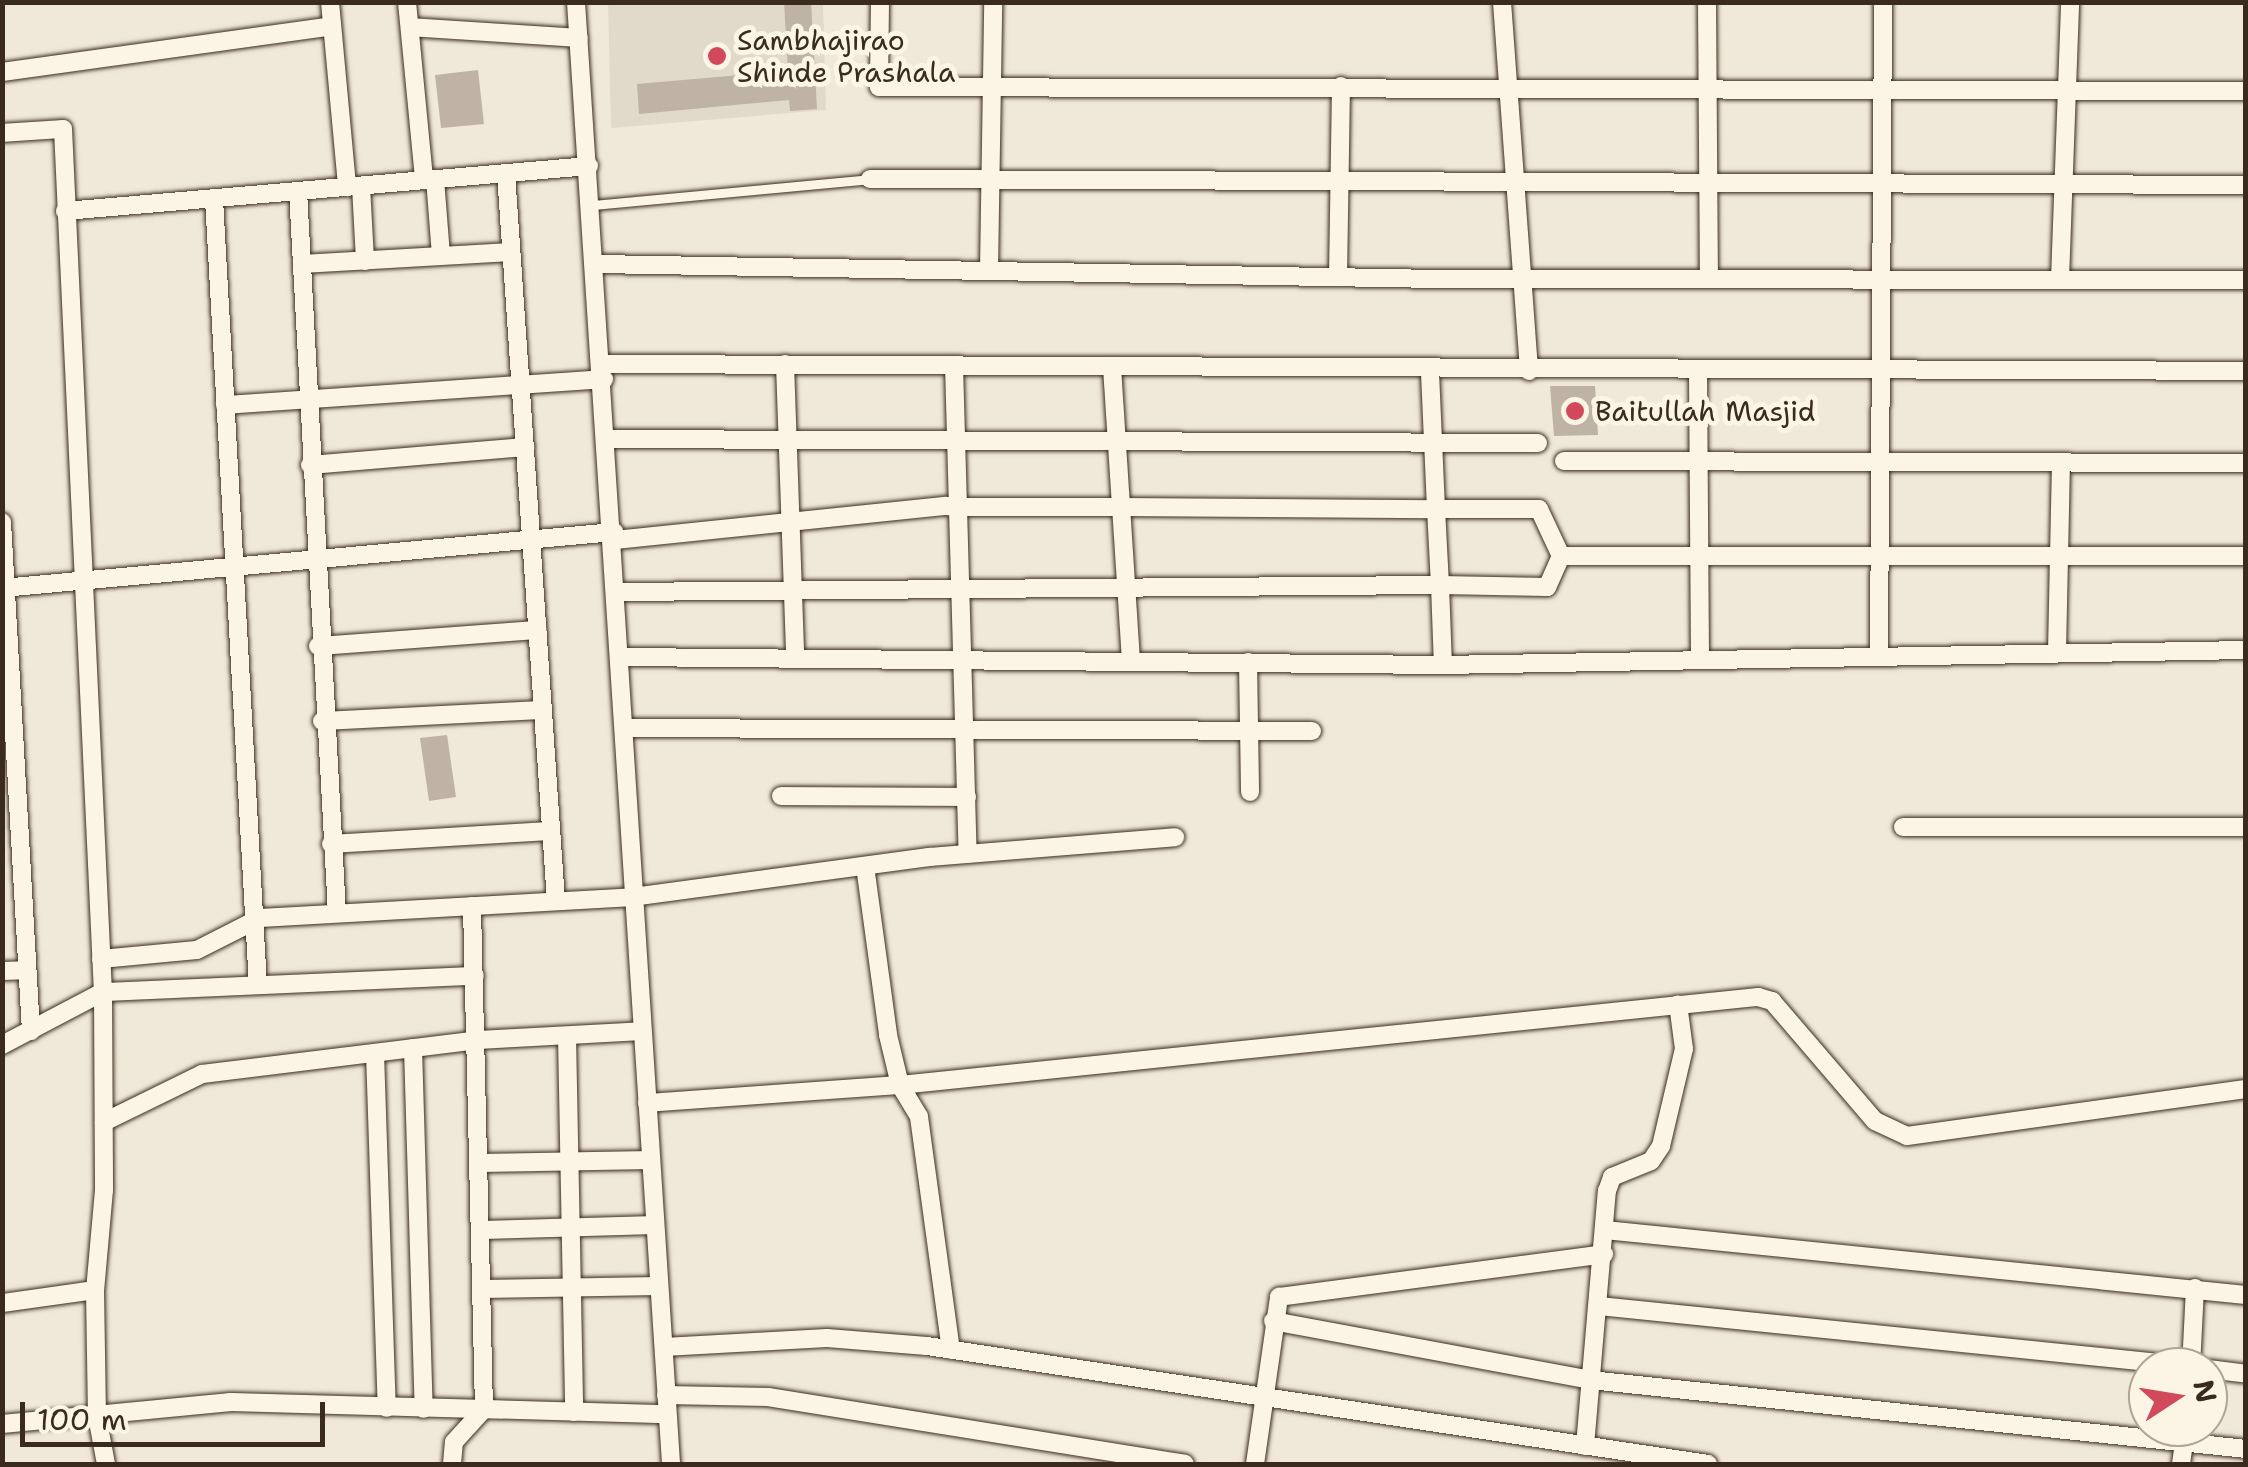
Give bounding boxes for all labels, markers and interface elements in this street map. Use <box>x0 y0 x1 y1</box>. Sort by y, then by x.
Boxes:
place label: Sambhajirao Shinde Prashala <box>737 23 955 89</box>
marker: Sambhajirao Shinde Prashala <box>706 45 728 67</box>
place label: Baitullah Masjid <box>1595 394 1816 428</box>
marker: Baitullah Masjid <box>1564 400 1586 422</box>
north arrow <box>2128 1347 2228 1447</box>
text: N <box>2184 1376 2226 1406</box>
scale bar <box>25 1382 330 1444</box>
text: 100 m <box>37 1399 127 1440</box>

